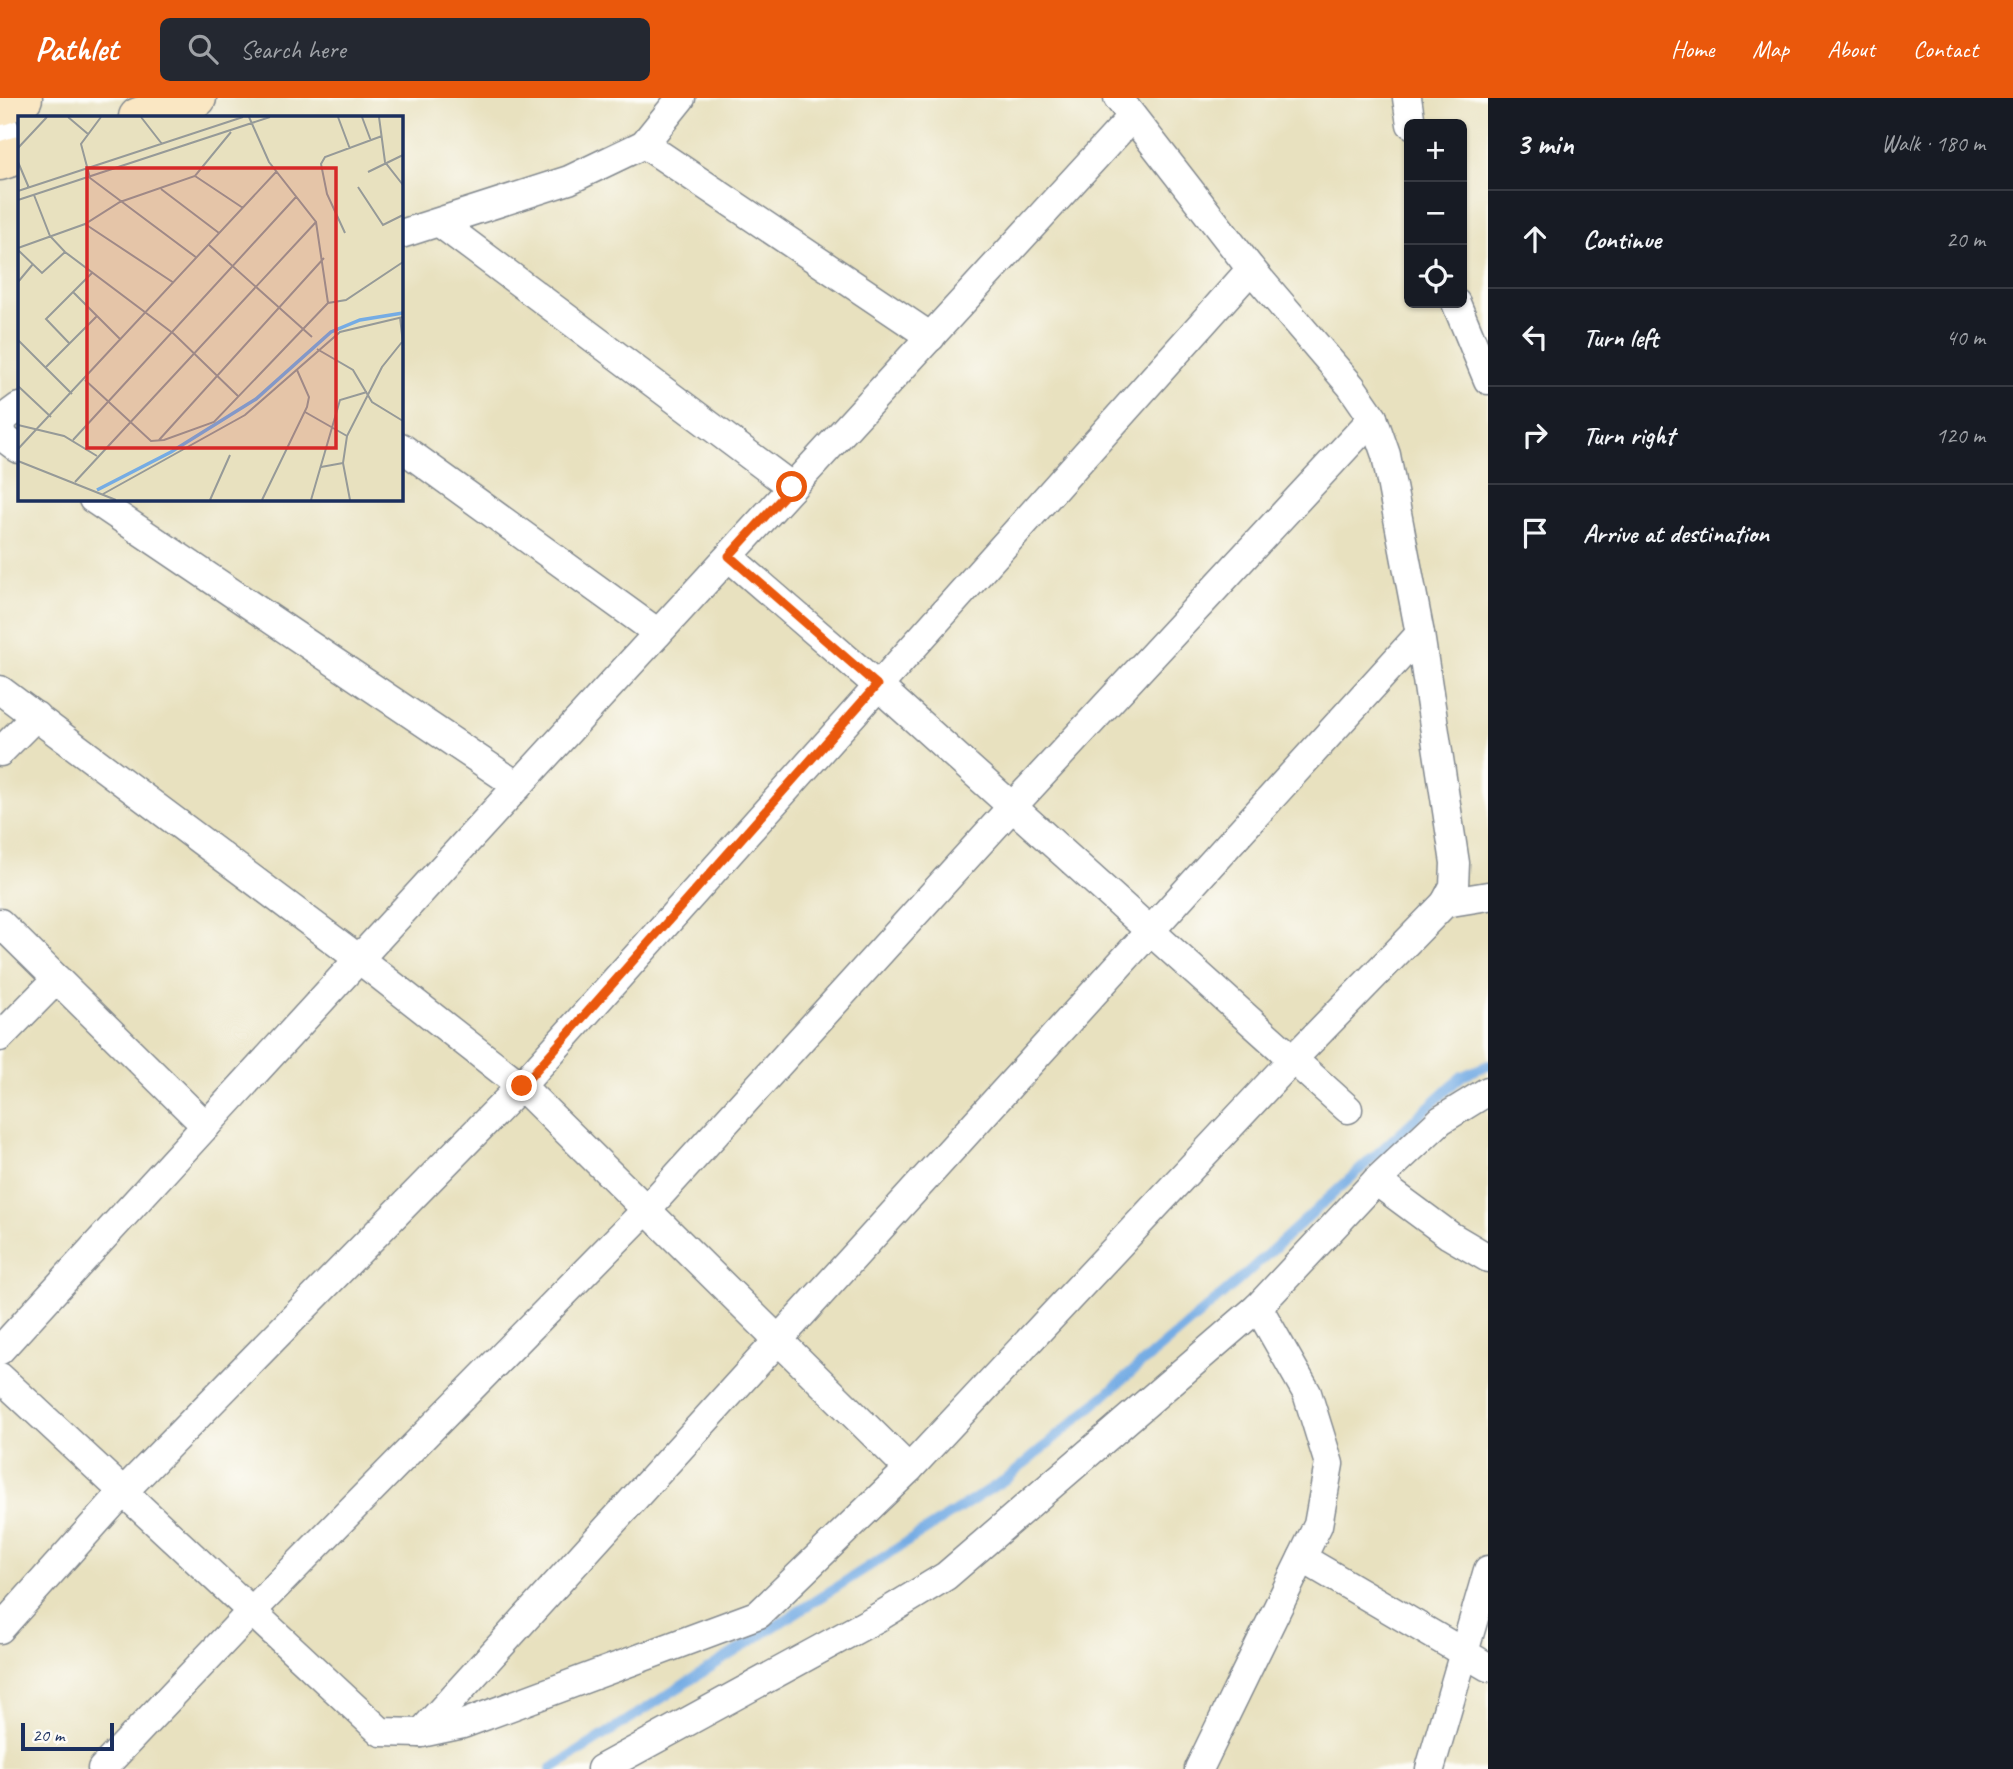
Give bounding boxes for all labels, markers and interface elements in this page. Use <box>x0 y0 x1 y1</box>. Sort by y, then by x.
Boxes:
search box <box>160 18 650 81</box>
text: Pathlet <box>35 28 118 70</box>
icon: search <box>184 30 222 68</box>
text: Search here <box>240 33 346 66</box>
text: Home <box>1671 34 1714 64</box>
text: Map <box>1752 34 1789 64</box>
text: About <box>1827 34 1875 64</box>
text: Contact <box>1913 34 1978 64</box>
inset map <box>18 116 402 500</box>
map controls <box>1404 119 1467 308</box>
button: + <box>1404 119 1467 182</box>
text: 3 min <box>1516 125 1573 163</box>
text: Walk · 180 m <box>1881 129 1985 158</box>
button: − <box>1404 182 1467 245</box>
icon: ahead <box>1516 220 1554 258</box>
text: Continue <box>1583 223 1661 256</box>
text: 20 m <box>1946 225 1985 254</box>
button: locate <box>1404 245 1467 308</box>
icon: left <box>1516 318 1554 356</box>
text: Turn left <box>1583 321 1658 354</box>
text: 40 m <box>1946 323 1985 352</box>
icon: right <box>1516 416 1554 454</box>
text: Turn right <box>1583 419 1674 452</box>
text: 120 m <box>1936 421 1985 450</box>
route start <box>776 471 807 502</box>
icon: arrive <box>1516 514 1554 552</box>
text: Arrive at destination <box>1583 517 1769 550</box>
route end <box>506 1070 537 1101</box>
scale bar <box>21 1720 114 1752</box>
text: 20 m <box>32 1723 64 1747</box>

